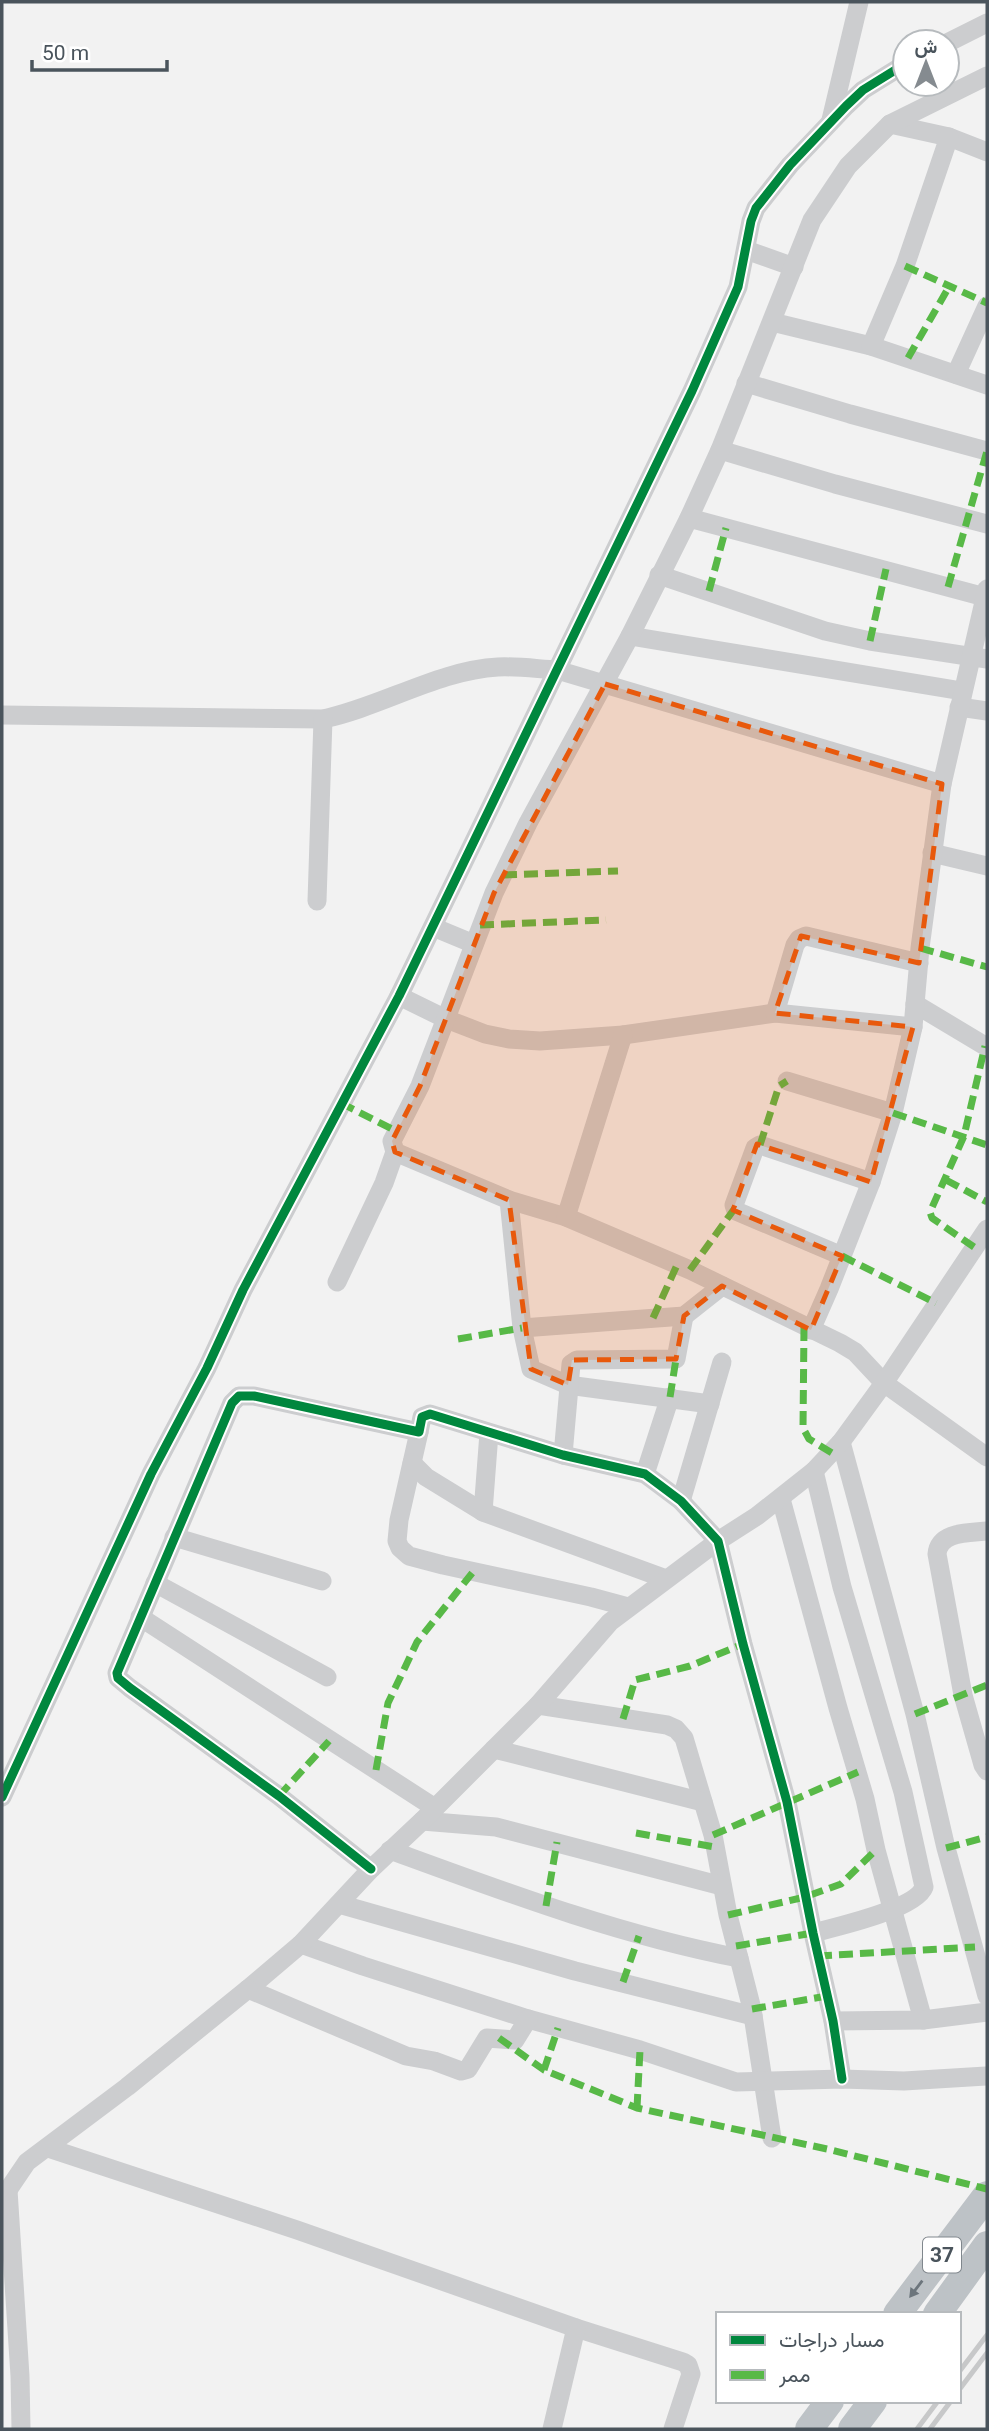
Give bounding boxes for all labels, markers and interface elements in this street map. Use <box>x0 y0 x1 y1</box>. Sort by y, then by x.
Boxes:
scale bar <box>32 28 166 72</box>
north arrow <box>891 28 961 98</box>
text: ش <box>915 35 938 58</box>
text: 50 m <box>42 41 89 65</box>
road number: 37 <box>923 2238 961 2272</box>
one-way arrow <box>909 2279 924 2297</box>
legend <box>716 2312 961 2403</box>
text: مسار دراجات <box>779 2328 884 2353</box>
text: ممر <box>778 2363 810 2388</box>

